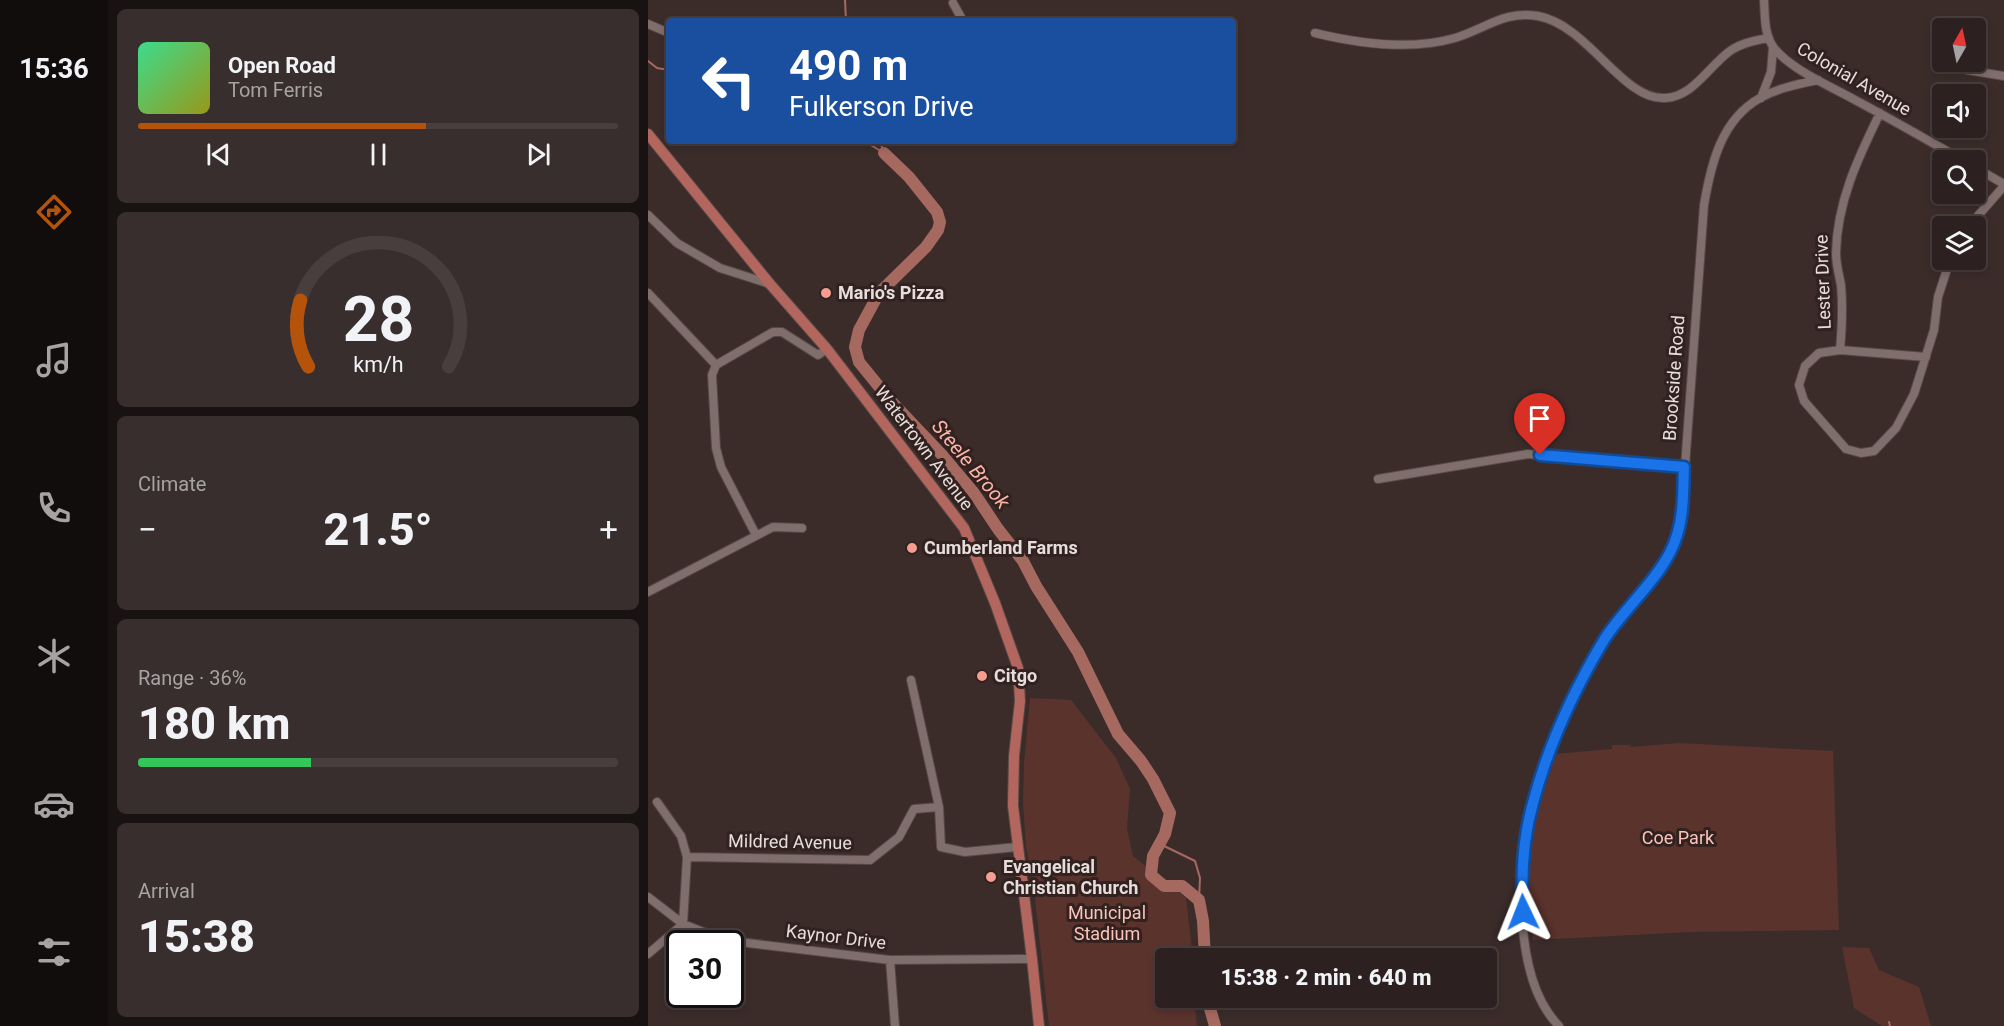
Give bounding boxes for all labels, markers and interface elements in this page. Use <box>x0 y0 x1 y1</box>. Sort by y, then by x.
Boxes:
north arrow <box>1932 18 1986 72</box>
map controls <box>1932 18 1986 270</box>
street label: Colonial Avenue <box>1793 37 1915 120</box>
text: 490 m <box>789 41 908 90</box>
icon: left <box>690 42 768 120</box>
text: 15:36 <box>19 53 89 85</box>
text: Open Road <box>228 53 336 78</box>
text: Tom Ferris <box>228 78 323 102</box>
button: sound <box>1932 84 1986 138</box>
text: Fulkerson Drive <box>789 91 974 123</box>
icon: previous <box>202 138 235 171</box>
icon: pause <box>362 138 395 171</box>
icon: next <box>522 138 555 171</box>
button: search <box>1932 150 1986 204</box>
icon: directions <box>33 191 75 233</box>
button: layers <box>1932 216 1986 270</box>
street label: Lester Drive <box>1810 234 1835 330</box>
place label: Mario's Pizza <box>838 282 945 303</box>
text: 28 <box>342 283 414 356</box>
marker: Mario's Pizza <box>819 286 833 300</box>
street label: Brookside Road <box>1659 314 1688 442</box>
icon: music <box>33 339 75 381</box>
text: km/h <box>353 352 403 377</box>
street label: Watertown Avenue <box>871 381 978 514</box>
pin <box>1514 393 1565 455</box>
icon: arrive <box>1523 402 1556 435</box>
water label: Steele Brook <box>927 415 1016 514</box>
text: Climate <box>138 472 206 496</box>
icon: phone <box>33 487 75 529</box>
text: 21.5° <box>324 503 433 556</box>
text: − <box>138 510 157 549</box>
text: + <box>599 510 618 549</box>
place label: Cumberland Farms <box>924 537 1078 558</box>
marker: Cumberland Farms <box>905 541 919 555</box>
icon: climate <box>33 635 75 677</box>
place label: Citgo <box>994 665 1037 686</box>
text: Range · 36% <box>138 666 246 690</box>
marker: Citgo <box>975 669 989 683</box>
text: 180 km <box>138 697 290 750</box>
icon: car <box>33 783 75 825</box>
park label: Coe Park <box>1642 827 1715 848</box>
street label: Mildred Avenue <box>728 830 852 853</box>
place label: Evangelical Christian Church <box>1003 856 1138 898</box>
marker: Evangelical Christian Church <box>984 870 998 884</box>
text: Arrival <box>138 879 195 903</box>
position arrow <box>1491 880 1555 944</box>
park label: Municipal Stadium <box>1068 902 1146 944</box>
text: 15:38 <box>138 910 255 963</box>
street label: Kaynor Drive <box>785 920 887 953</box>
speed limit sign: 30 <box>666 930 744 1008</box>
icon: filters <box>33 931 75 973</box>
text: 15:38 · 2 min · 640 m <box>1221 965 1431 990</box>

